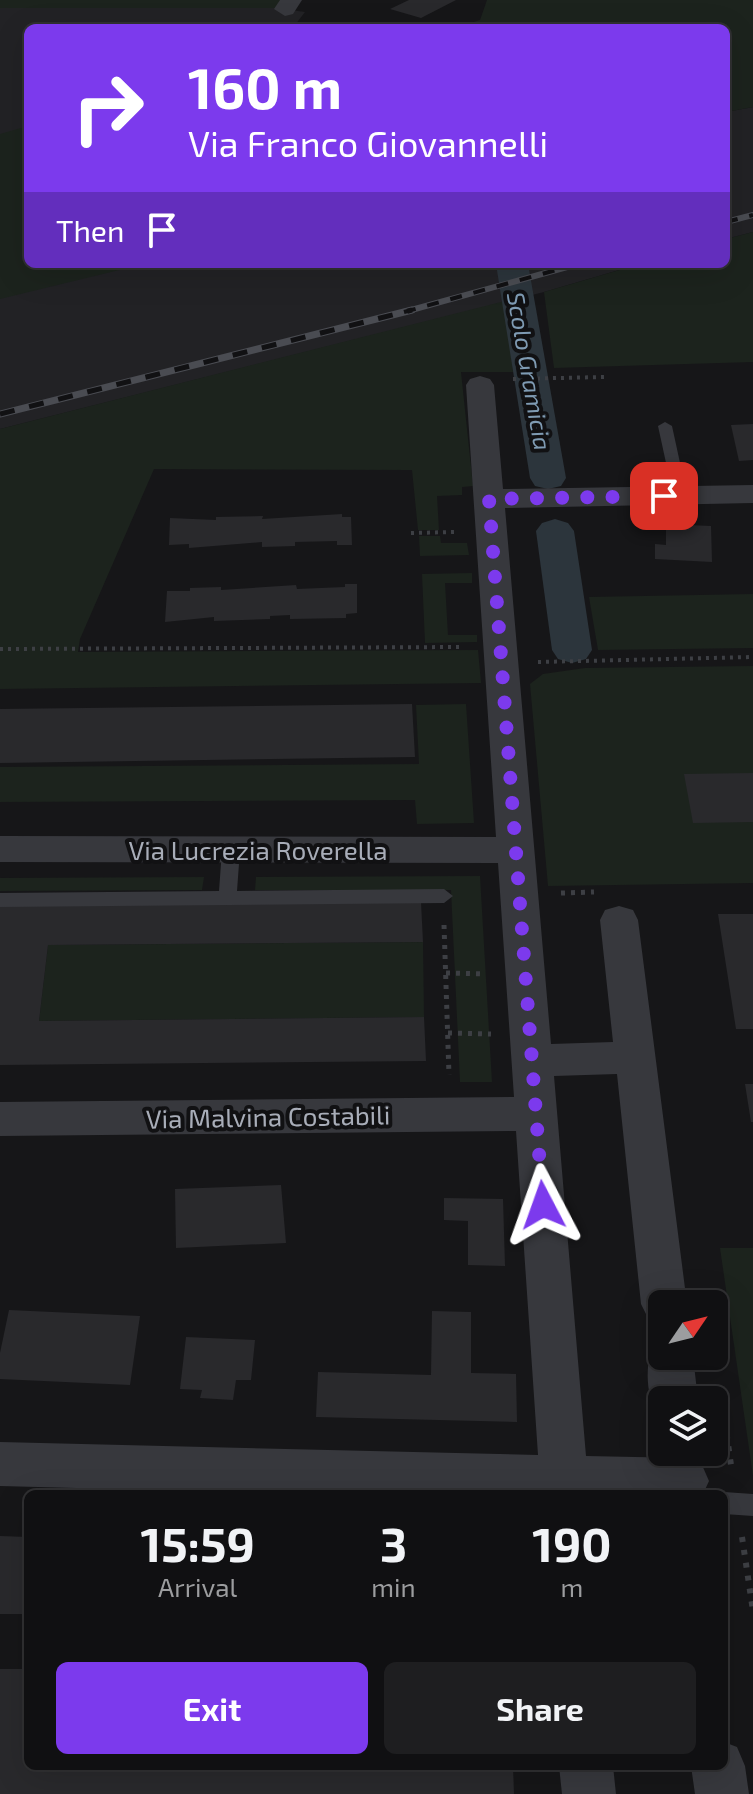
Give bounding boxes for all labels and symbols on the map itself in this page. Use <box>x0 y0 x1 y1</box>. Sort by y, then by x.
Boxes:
water label: Scolo Gramicia <box>502 289 558 453</box>
pin <box>630 462 698 530</box>
street label: Via Lucrezia Roverella <box>129 834 388 865</box>
street label: Via Malvina Costabili <box>146 1098 390 1134</box>
position arrow <box>501 1163 585 1247</box>
north arrow <box>648 1290 728 1370</box>

